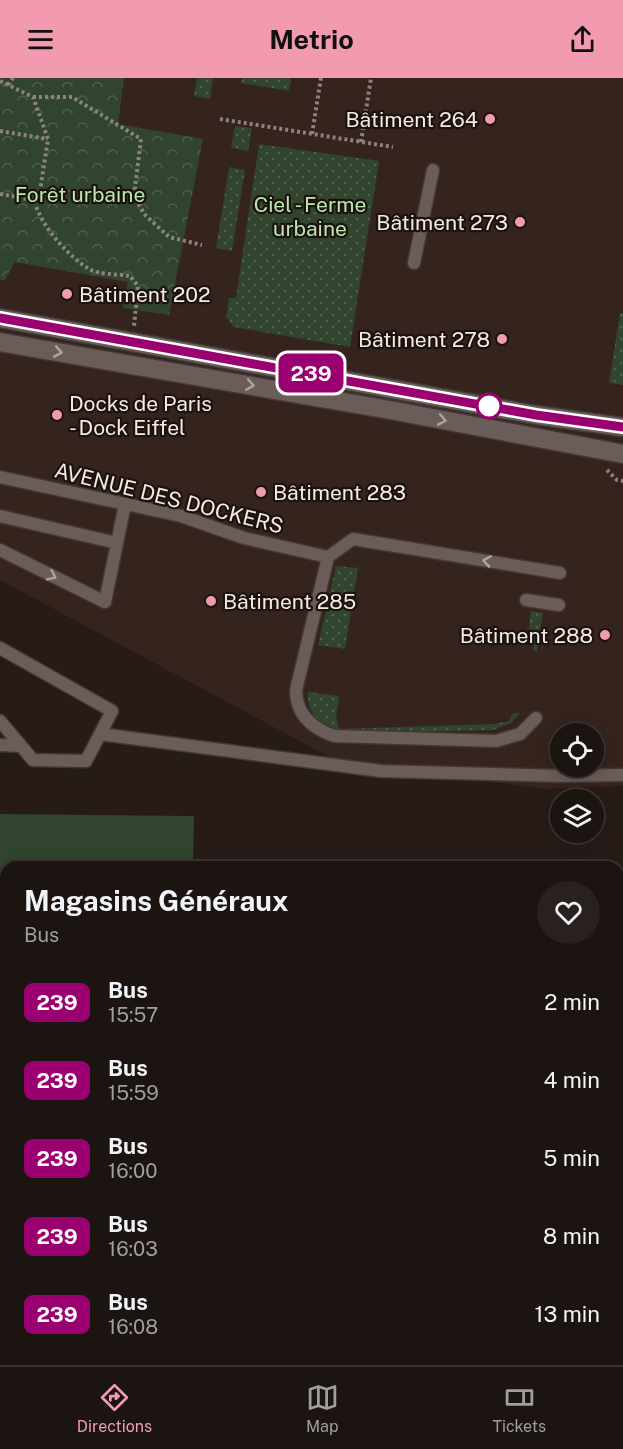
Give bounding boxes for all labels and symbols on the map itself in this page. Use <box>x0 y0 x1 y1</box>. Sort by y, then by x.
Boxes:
place label: Bâtiment 264 <box>346 107 478 132</box>
marker: Bâtiment 264 <box>483 112 497 126</box>
park label: Forêt urbaine <box>15 182 145 207</box>
park label: Ciel - Ferme urbaine <box>254 192 366 241</box>
place label: Bâtiment 273 <box>376 210 508 235</box>
marker: Bâtiment 273 <box>513 215 527 229</box>
place label: Bâtiment 202 <box>79 282 211 307</box>
marker: Bâtiment 202 <box>60 287 74 301</box>
place label: Bâtiment 278 <box>358 327 490 352</box>
marker: Bâtiment 278 <box>495 332 509 346</box>
one-way arrow <box>52 345 62 358</box>
line badge: 239 <box>276 354 346 392</box>
one-way arrow <box>244 378 254 391</box>
place label: Docks de Paris - Dock Eiffel <box>69 391 212 440</box>
unlabelled marker <box>476 393 502 419</box>
marker: Docks de Paris - Dock Eiffel <box>50 408 64 422</box>
one-way arrow <box>436 413 446 426</box>
street label: AVENUE DES DOCKERS <box>52 457 286 539</box>
place label: Bâtiment 283 <box>273 480 406 505</box>
marker: Bâtiment 283 <box>254 485 268 499</box>
one-way arrow <box>482 555 492 568</box>
one-way arrow <box>46 569 57 580</box>
place label: Bâtiment 285 <box>223 589 356 614</box>
marker: Bâtiment 285 <box>204 594 218 608</box>
place label: Bâtiment 288 <box>460 623 593 648</box>
marker: Bâtiment 288 <box>598 628 612 642</box>

